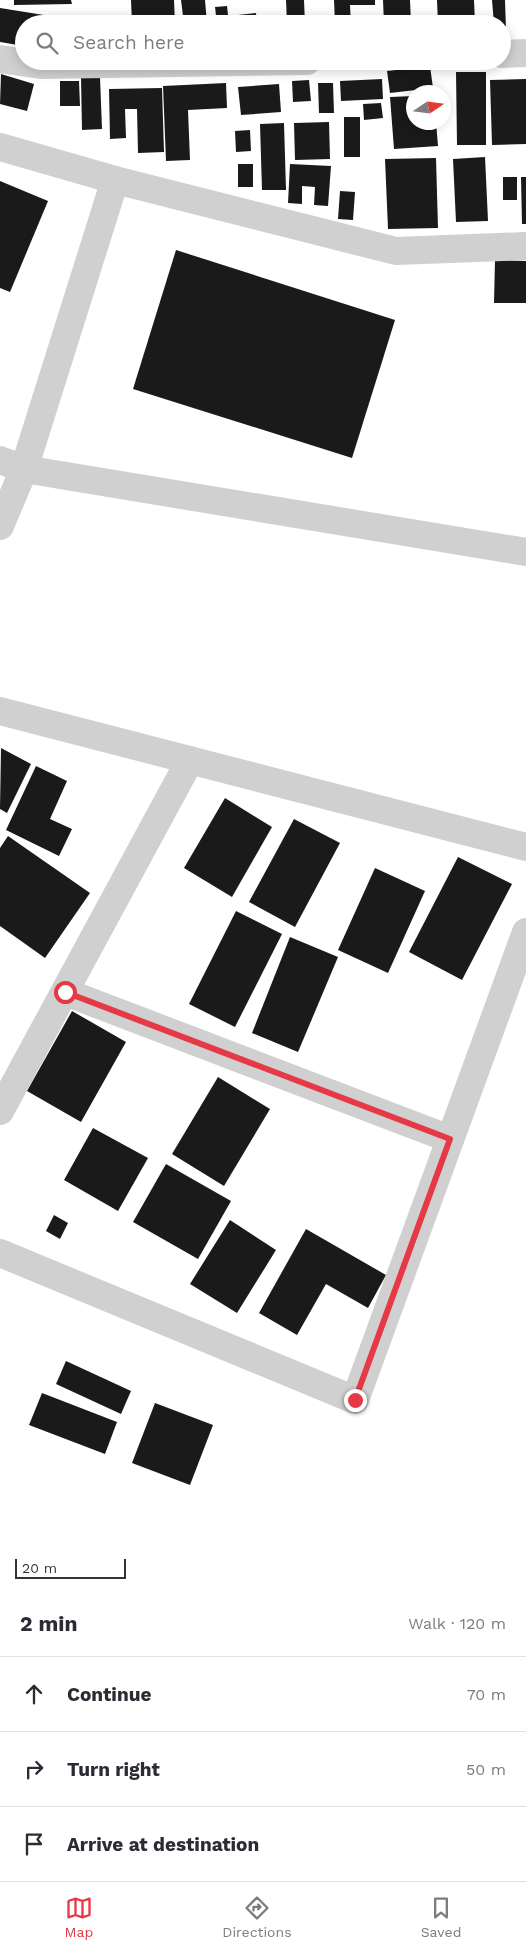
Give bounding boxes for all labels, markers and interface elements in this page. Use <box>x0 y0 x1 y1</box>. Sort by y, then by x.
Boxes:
search box <box>15 15 511 70</box>
icon: search <box>33 29 61 57</box>
text: Search here <box>73 31 184 54</box>
north arrow <box>406 85 451 130</box>
route start <box>54 981 77 1004</box>
route end <box>344 1389 367 1412</box>
scale bar <box>15 1556 126 1579</box>
text: 20 m <box>22 1560 57 1576</box>
text: 2 min <box>20 1611 77 1636</box>
text: Walk · 120 m <box>408 1614 506 1633</box>
icon: ahead <box>20 1680 48 1708</box>
text: Continue <box>67 1683 151 1706</box>
text: 70 m <box>467 1685 506 1704</box>
icon: right <box>20 1755 48 1783</box>
text: Turn right <box>67 1758 160 1781</box>
text: 50 m <box>466 1760 506 1779</box>
icon: arrive <box>20 1830 48 1858</box>
text: Arrive at destination <box>67 1833 259 1856</box>
tab: Map <box>65 1894 93 1940</box>
tab: Directions <box>222 1894 292 1940</box>
tab: Saved <box>421 1894 461 1940</box>

